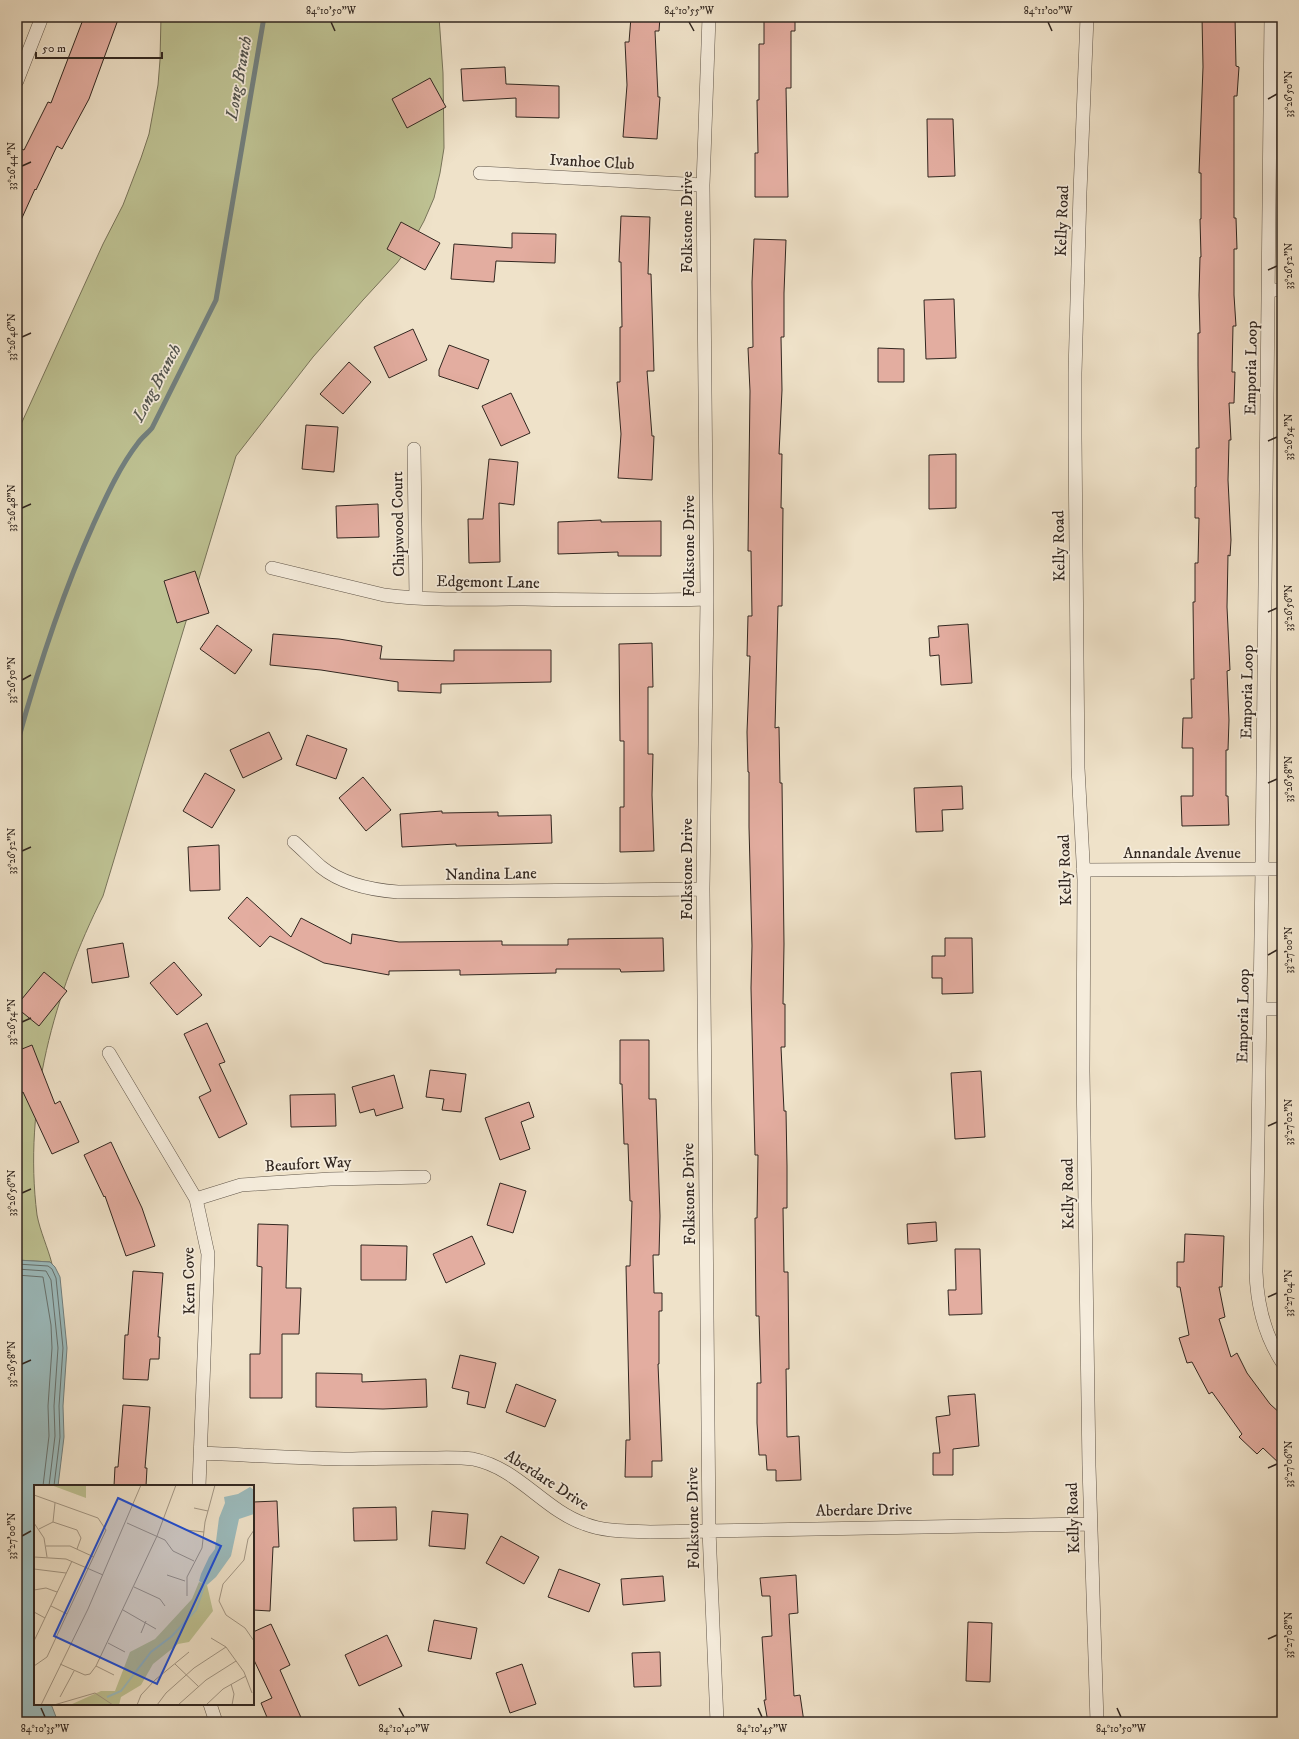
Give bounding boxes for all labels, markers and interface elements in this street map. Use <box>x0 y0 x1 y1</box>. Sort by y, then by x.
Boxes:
text: 84°10'50"W <box>306 5 357 17</box>
text: 84°10'55"W <box>664 5 715 17</box>
text: 84°11'00"W <box>1024 5 1073 17</box>
scale bar <box>36 34 162 60</box>
water label: Long Branch <box>221 34 257 123</box>
text: 50 m <box>42 41 66 56</box>
text: 33°26'50"N <box>1283 71 1295 117</box>
text: 33°26'44"N <box>6 142 18 190</box>
street label: Ivanhoe Club <box>549 150 635 174</box>
street label: Folkstone Drive <box>677 171 697 273</box>
street label: Kelly Road <box>1051 185 1073 257</box>
text: 33°26'52"N <box>1283 243 1295 289</box>
text: 33°26'46"N <box>6 313 18 361</box>
street label: Emporia Loop <box>1240 321 1262 415</box>
water label: Long Branch <box>127 340 187 426</box>
text: 33°26'54"N <box>1283 414 1295 460</box>
street label: Chipwood Court <box>387 471 409 577</box>
text: 33°26'48"N <box>6 484 18 532</box>
street label: Folkstone Drive <box>679 495 699 597</box>
street label: Kelly Road <box>1048 510 1070 582</box>
street label: Edgemont Lane <box>436 571 540 593</box>
text: 33°26'56"N <box>1283 585 1295 631</box>
street label: Emporia Loop <box>1236 645 1258 739</box>
text: 33°26'50"N <box>6 657 18 703</box>
text: 33°26'58"N <box>1283 756 1295 802</box>
street label: Folkstone Drive <box>677 818 697 920</box>
text: 33°26'52"N <box>6 828 18 874</box>
street label: Kelly Road <box>1054 834 1076 906</box>
street label: Annandale Avenue <box>1123 843 1241 863</box>
street label: Nandina Lane <box>445 863 537 885</box>
text: 33°27'00"N <box>1283 926 1295 974</box>
street label: Emporia Loop <box>1232 969 1254 1063</box>
text: 33°26'54"N <box>6 999 18 1045</box>
text: 33°27'02"N <box>1283 1099 1295 1145</box>
street label: Folkstone Drive <box>678 1142 700 1245</box>
street label: Beaufort Way <box>264 1152 352 1176</box>
street label: Kelly Road <box>1057 1158 1079 1230</box>
text: 33°26'56"N <box>6 1170 18 1216</box>
street label: Kern Cove <box>178 1247 200 1315</box>
text: 33°27'04"N <box>1283 1269 1295 1317</box>
text: 33°26'58"N <box>6 1341 18 1387</box>
text: 33°27'06"N <box>1283 1441 1295 1487</box>
street label: Aberdare Drive <box>501 1445 593 1515</box>
street label: Folkstone Drive <box>682 1466 704 1569</box>
street label: Kelly Road <box>1062 1482 1084 1554</box>
inset map <box>34 1485 254 1705</box>
street label: Aberdare Drive <box>816 1499 913 1521</box>
text: 33°27'00"N <box>6 1512 18 1560</box>
text: 33°27'08"N <box>1283 1612 1295 1658</box>
text: 84°10'35"W <box>21 1723 70 1735</box>
text: 84°10'40"W <box>379 1723 430 1735</box>
text: 84°10'45"W <box>737 1723 788 1735</box>
text: 84°10'50"W <box>1096 1723 1147 1735</box>

